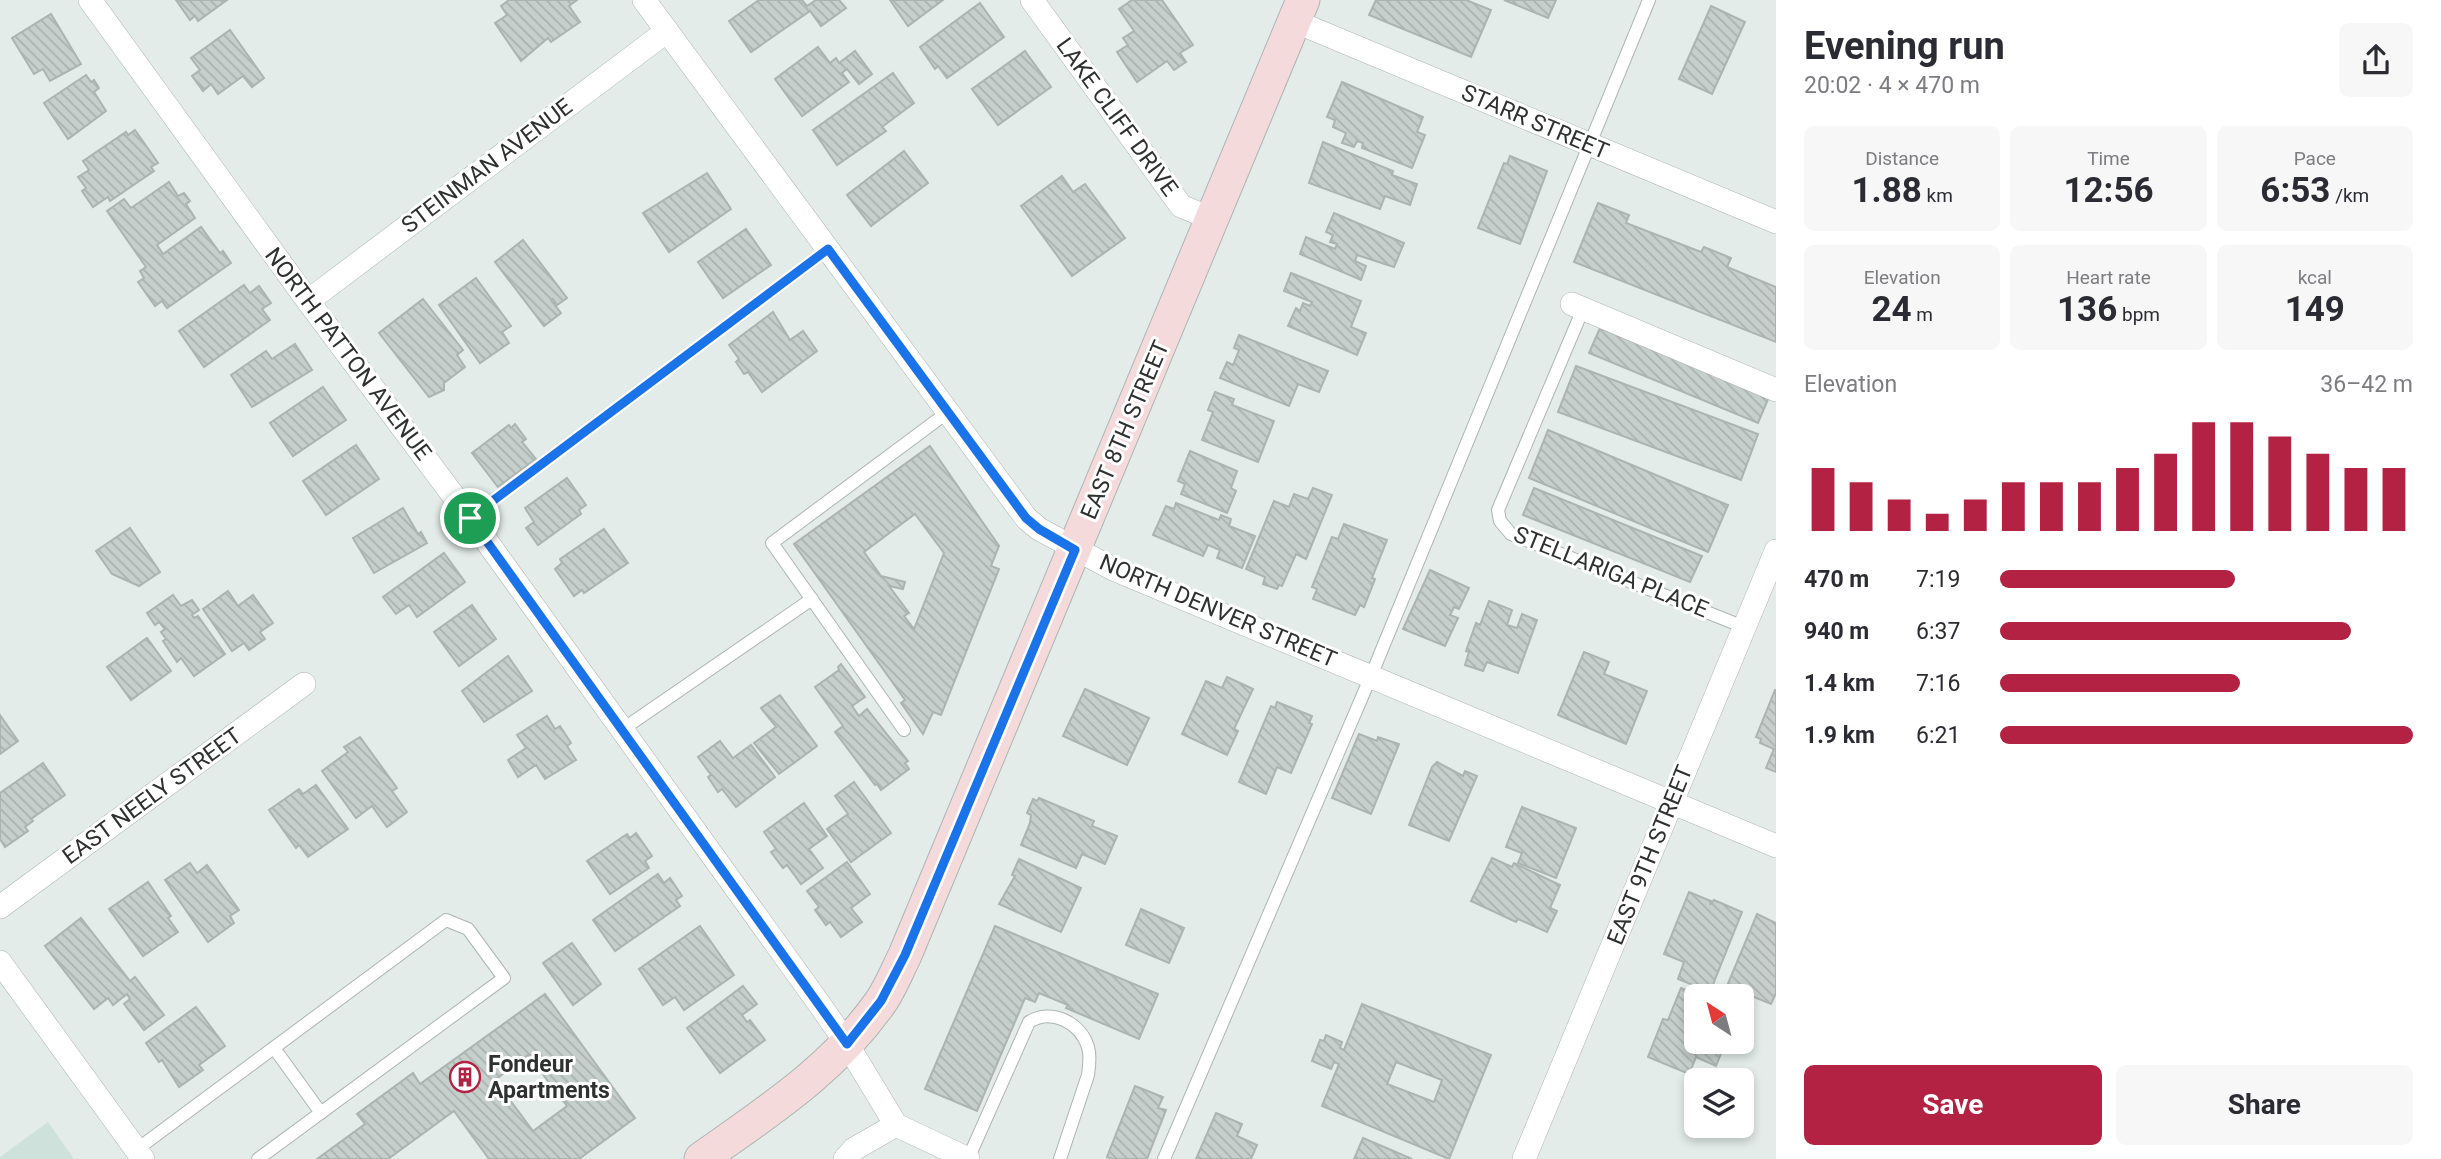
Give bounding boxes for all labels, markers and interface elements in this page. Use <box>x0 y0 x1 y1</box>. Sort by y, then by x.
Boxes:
button: share <box>2339 23 2413 97</box>
text: Evening run <box>1804 24 2005 68</box>
street label: LAKE CLIFF DRIVE <box>1051 33 1183 201</box>
text: 20:02 · 4 × 470 m <box>1804 72 1980 99</box>
street label: STARR STREET <box>1457 79 1613 165</box>
street label: STEINMAN AVENUE <box>396 93 578 239</box>
text: Distance <box>1865 147 1939 170</box>
text: Time <box>2087 147 2130 170</box>
text: Pace <box>2294 147 2336 170</box>
text: 1.88 <box>1851 170 1922 211</box>
text: 12:56 <box>2063 170 2154 211</box>
text: 6:53 <box>2260 170 2330 211</box>
text: km <box>1922 184 1953 207</box>
text: /km <box>2330 184 2369 207</box>
street label: NORTH PATTON AVENUE <box>259 242 437 466</box>
text: Elevation <box>1864 266 1941 289</box>
text: Heart rate <box>2066 266 2151 289</box>
text: kcal <box>2298 266 2332 289</box>
text: 24 <box>1871 289 1912 330</box>
text: 136 <box>2057 289 2117 330</box>
text: 149 <box>2285 289 2345 330</box>
text: m <box>1912 303 1933 326</box>
text: bpm <box>2117 303 2160 326</box>
street label: EAST 8TH STREET <box>1075 337 1175 523</box>
text: Elevation <box>1804 371 1897 398</box>
text: 36–42 m <box>2320 371 2413 398</box>
pin <box>440 488 500 548</box>
icon: arrive <box>451 499 489 537</box>
street label: STELLARIGA PLACE <box>1510 521 1712 623</box>
street label: NORTH DENVER STREET <box>1095 549 1341 673</box>
text: 470 m <box>1804 566 1869 593</box>
text: 7:19 <box>1916 566 1960 593</box>
text: 940 m <box>1804 618 1869 645</box>
text: 6:37 <box>1916 618 1960 645</box>
text: 1.4 km <box>1804 670 1875 697</box>
text: 7:16 <box>1916 670 1960 697</box>
street label: EAST NEELY STREET <box>57 722 247 870</box>
text: 1.9 km <box>1804 722 1875 749</box>
text: 6:21 <box>1916 722 1960 749</box>
street label: EAST 9TH STREET <box>1602 761 1698 949</box>
north arrow <box>1684 984 1754 1054</box>
map controls <box>1684 984 1754 1138</box>
place label: Fondeur Apartments <box>488 1051 610 1104</box>
building icon: Fondeur Apartments <box>448 1060 482 1094</box>
button: Save <box>1804 1065 2102 1145</box>
button: Share <box>2116 1065 2413 1145</box>
button: layers <box>1684 1068 1754 1138</box>

